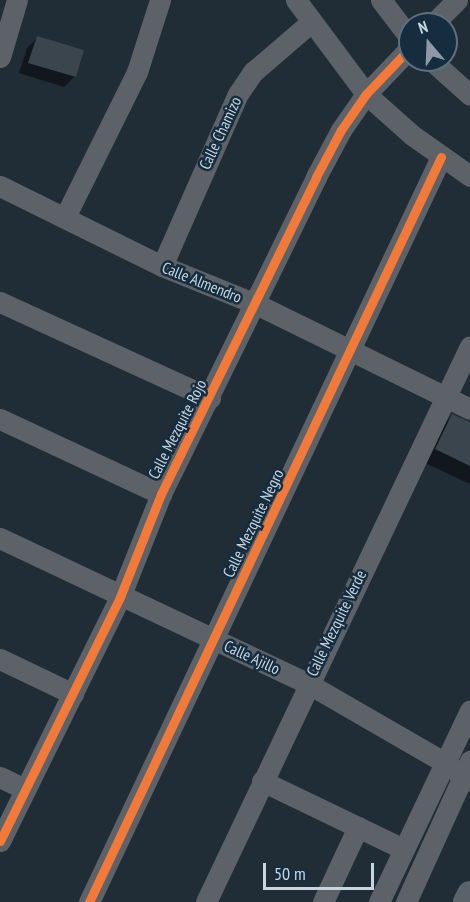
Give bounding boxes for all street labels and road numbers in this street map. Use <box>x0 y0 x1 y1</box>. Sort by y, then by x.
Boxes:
street label: Calle Chamizo <box>195 94 245 172</box>
street label: Calle Almendro <box>159 257 245 307</box>
street label: Calle Mezquite Rojo <box>144 376 210 482</box>
street label: Calle Mezquite Negro <box>218 466 288 580</box>
street label: Calle Mezquite Verde <box>302 567 370 679</box>
street label: Calle Ajillo <box>221 636 283 678</box>

